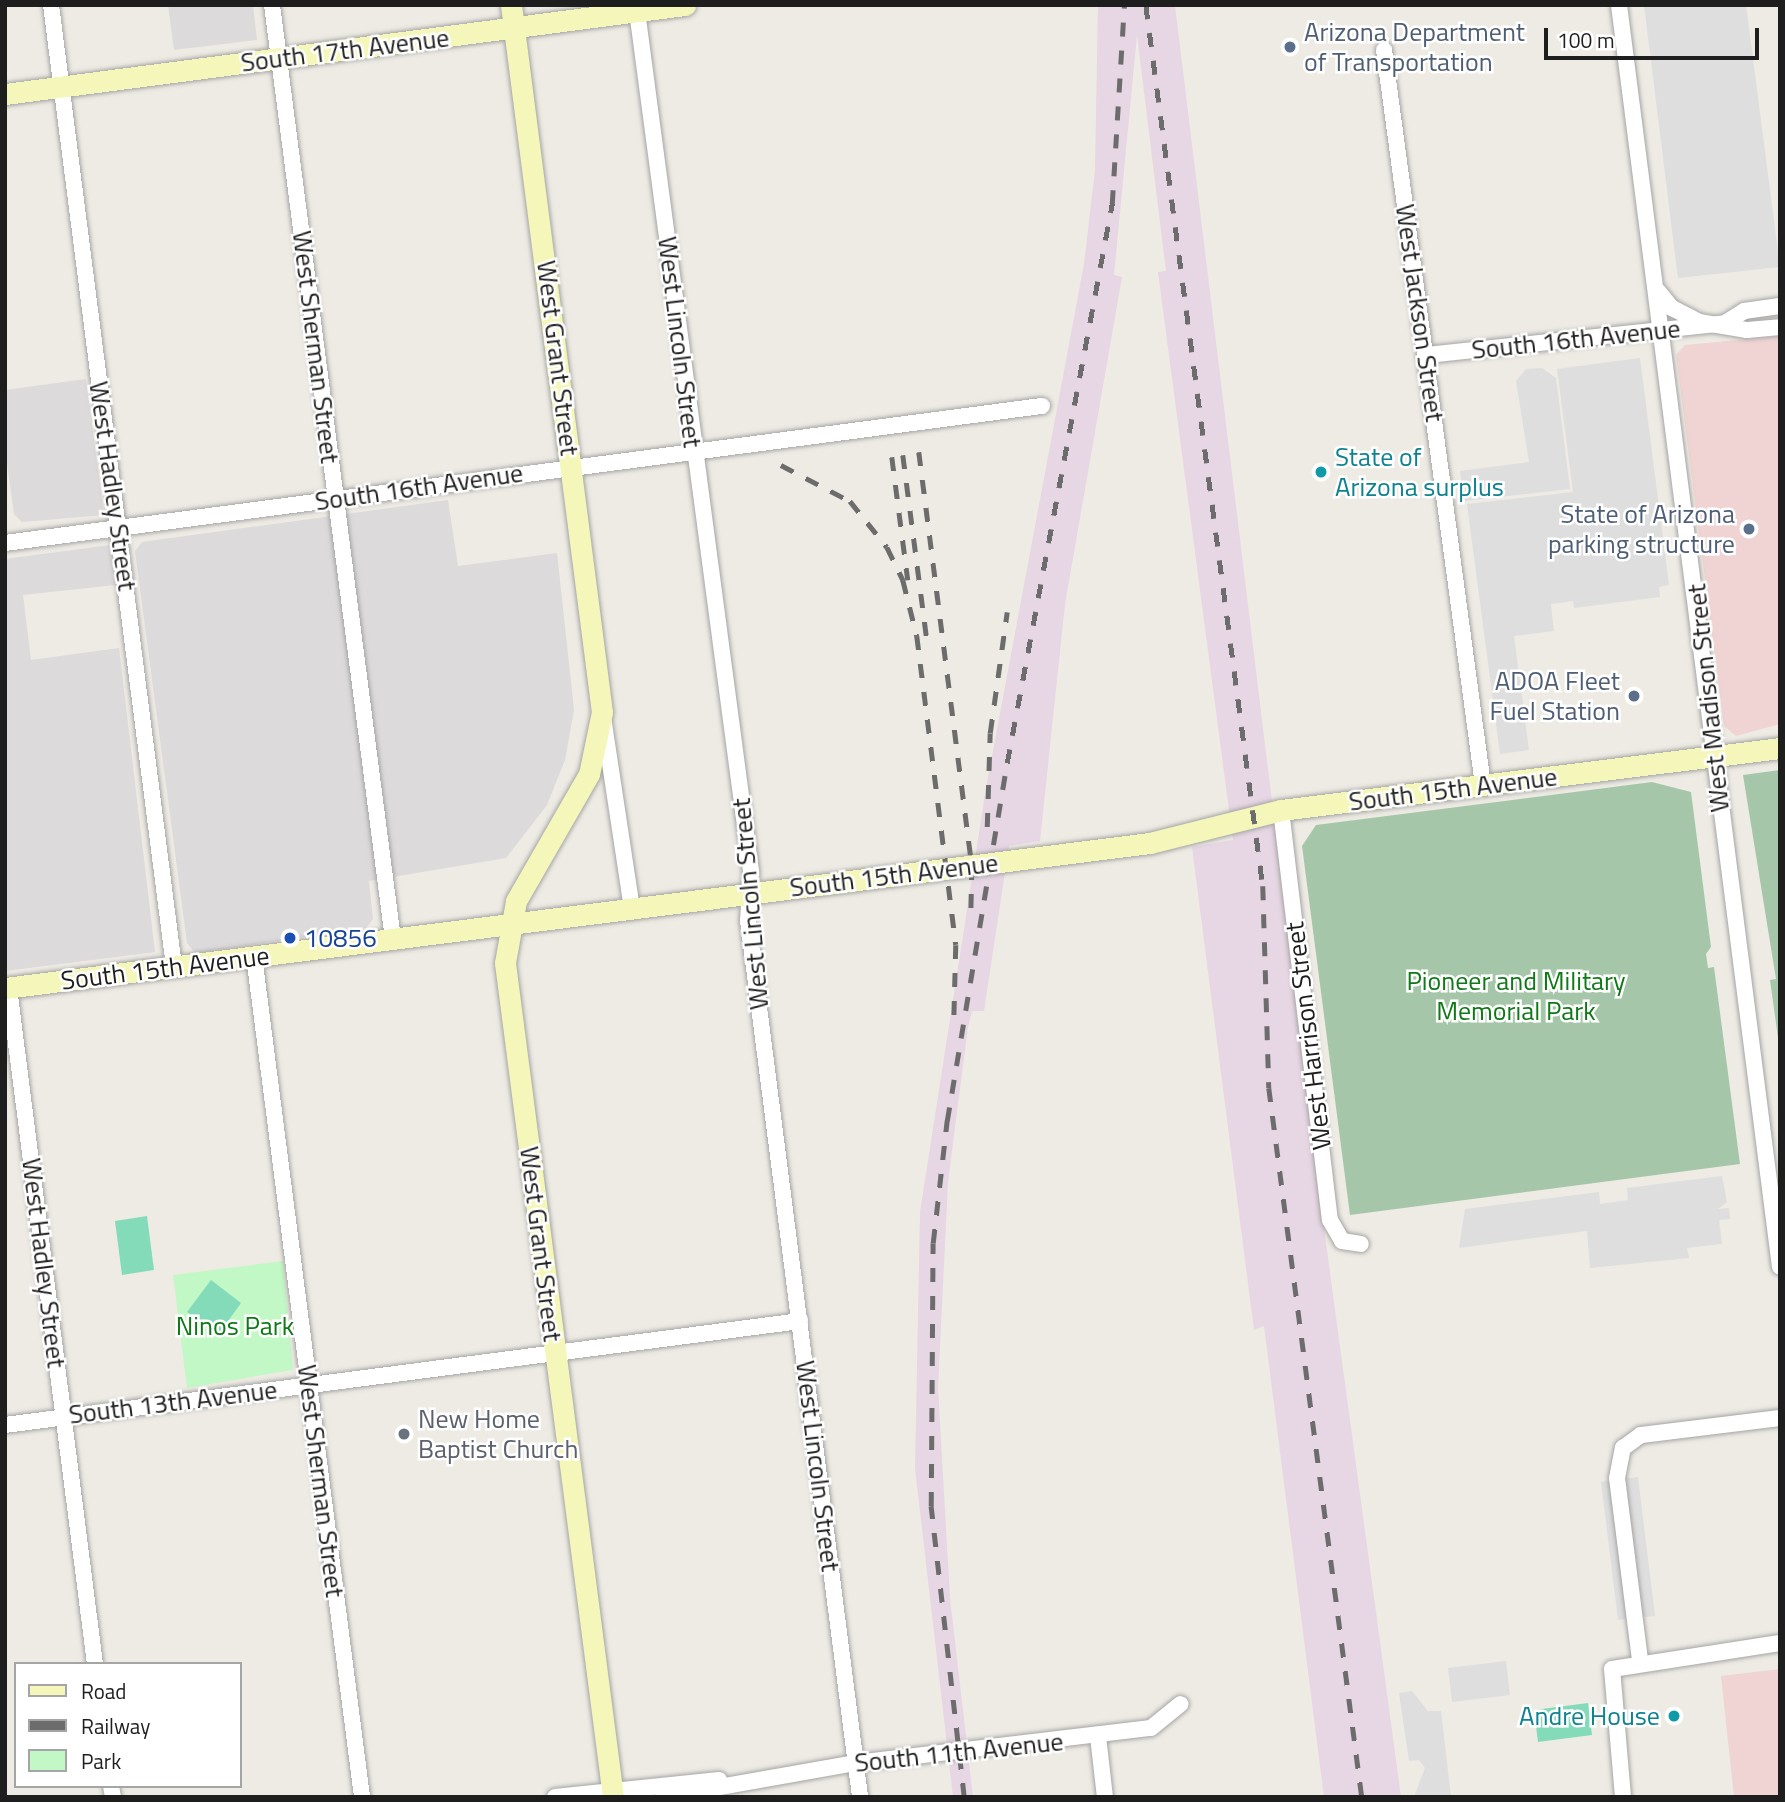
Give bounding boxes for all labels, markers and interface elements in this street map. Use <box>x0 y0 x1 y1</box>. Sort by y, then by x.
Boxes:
scale bar <box>1547 14 1762 58</box>
place label: Arizona Department of Transportation <box>1304 16 1525 78</box>
street label: South 17th Avenue <box>239 22 451 78</box>
text: 100 m <box>1557 24 1614 56</box>
marker: Arizona Department of Transportation <box>1282 39 1298 55</box>
street label: West Jackson Street <box>1389 202 1451 424</box>
street label: West Sherman Street <box>286 229 346 465</box>
street label: West Lincoln Street <box>652 235 708 449</box>
street label: West Grant Street <box>531 259 585 457</box>
street label: South 16th Avenue <box>1470 313 1682 365</box>
street label: West Hadley Street <box>83 379 143 593</box>
place label: State of Arizona surplus <box>1335 441 1504 503</box>
street label: South 16th Avenue <box>313 457 525 517</box>
marker: State of Arizona surplus <box>1313 464 1329 480</box>
place label: State of Arizona parking structure <box>1548 498 1735 560</box>
marker: State of Arizona parking structure <box>1741 521 1757 537</box>
street label: West Madison Street <box>1680 582 1736 814</box>
place label: ADOA Fleet Fuel Station <box>1490 665 1620 726</box>
marker: ADOA Fleet Fuel Station <box>1626 688 1642 704</box>
street label: South 15th Avenue <box>1347 761 1559 817</box>
street label: West Lincoln Street <box>725 797 775 1011</box>
street label: South 15th Avenue <box>788 847 1000 903</box>
street label: West Harrison Street <box>1279 920 1337 1152</box>
place label: 10856 <box>304 922 377 954</box>
marker: 10856 <box>282 930 298 946</box>
street label: South 15th Avenue <box>59 940 271 996</box>
park label: Pioneer and Military Memorial Park <box>1406 965 1626 1026</box>
street label: West Grant Street <box>514 1145 568 1343</box>
street label: West Hadley Street <box>16 1156 72 1370</box>
park label: Ninos Park <box>176 1310 294 1342</box>
street label: West Lincoln Street <box>790 1359 846 1573</box>
street label: West Sherman Street <box>291 1363 351 1599</box>
street label: South 13th Avenue <box>67 1374 279 1430</box>
place label: New Home Baptist Church <box>418 1403 578 1464</box>
marker: New Home Baptist Church <box>396 1426 412 1442</box>
legend <box>14 1662 242 1788</box>
text: Road <box>81 1675 126 1707</box>
place label: Andre House <box>1519 1700 1660 1732</box>
marker: Andre House <box>1666 1708 1682 1724</box>
text: Railway <box>81 1710 150 1742</box>
street label: South 11th Avenue <box>853 1726 1065 1778</box>
text: Park <box>81 1745 121 1777</box>

